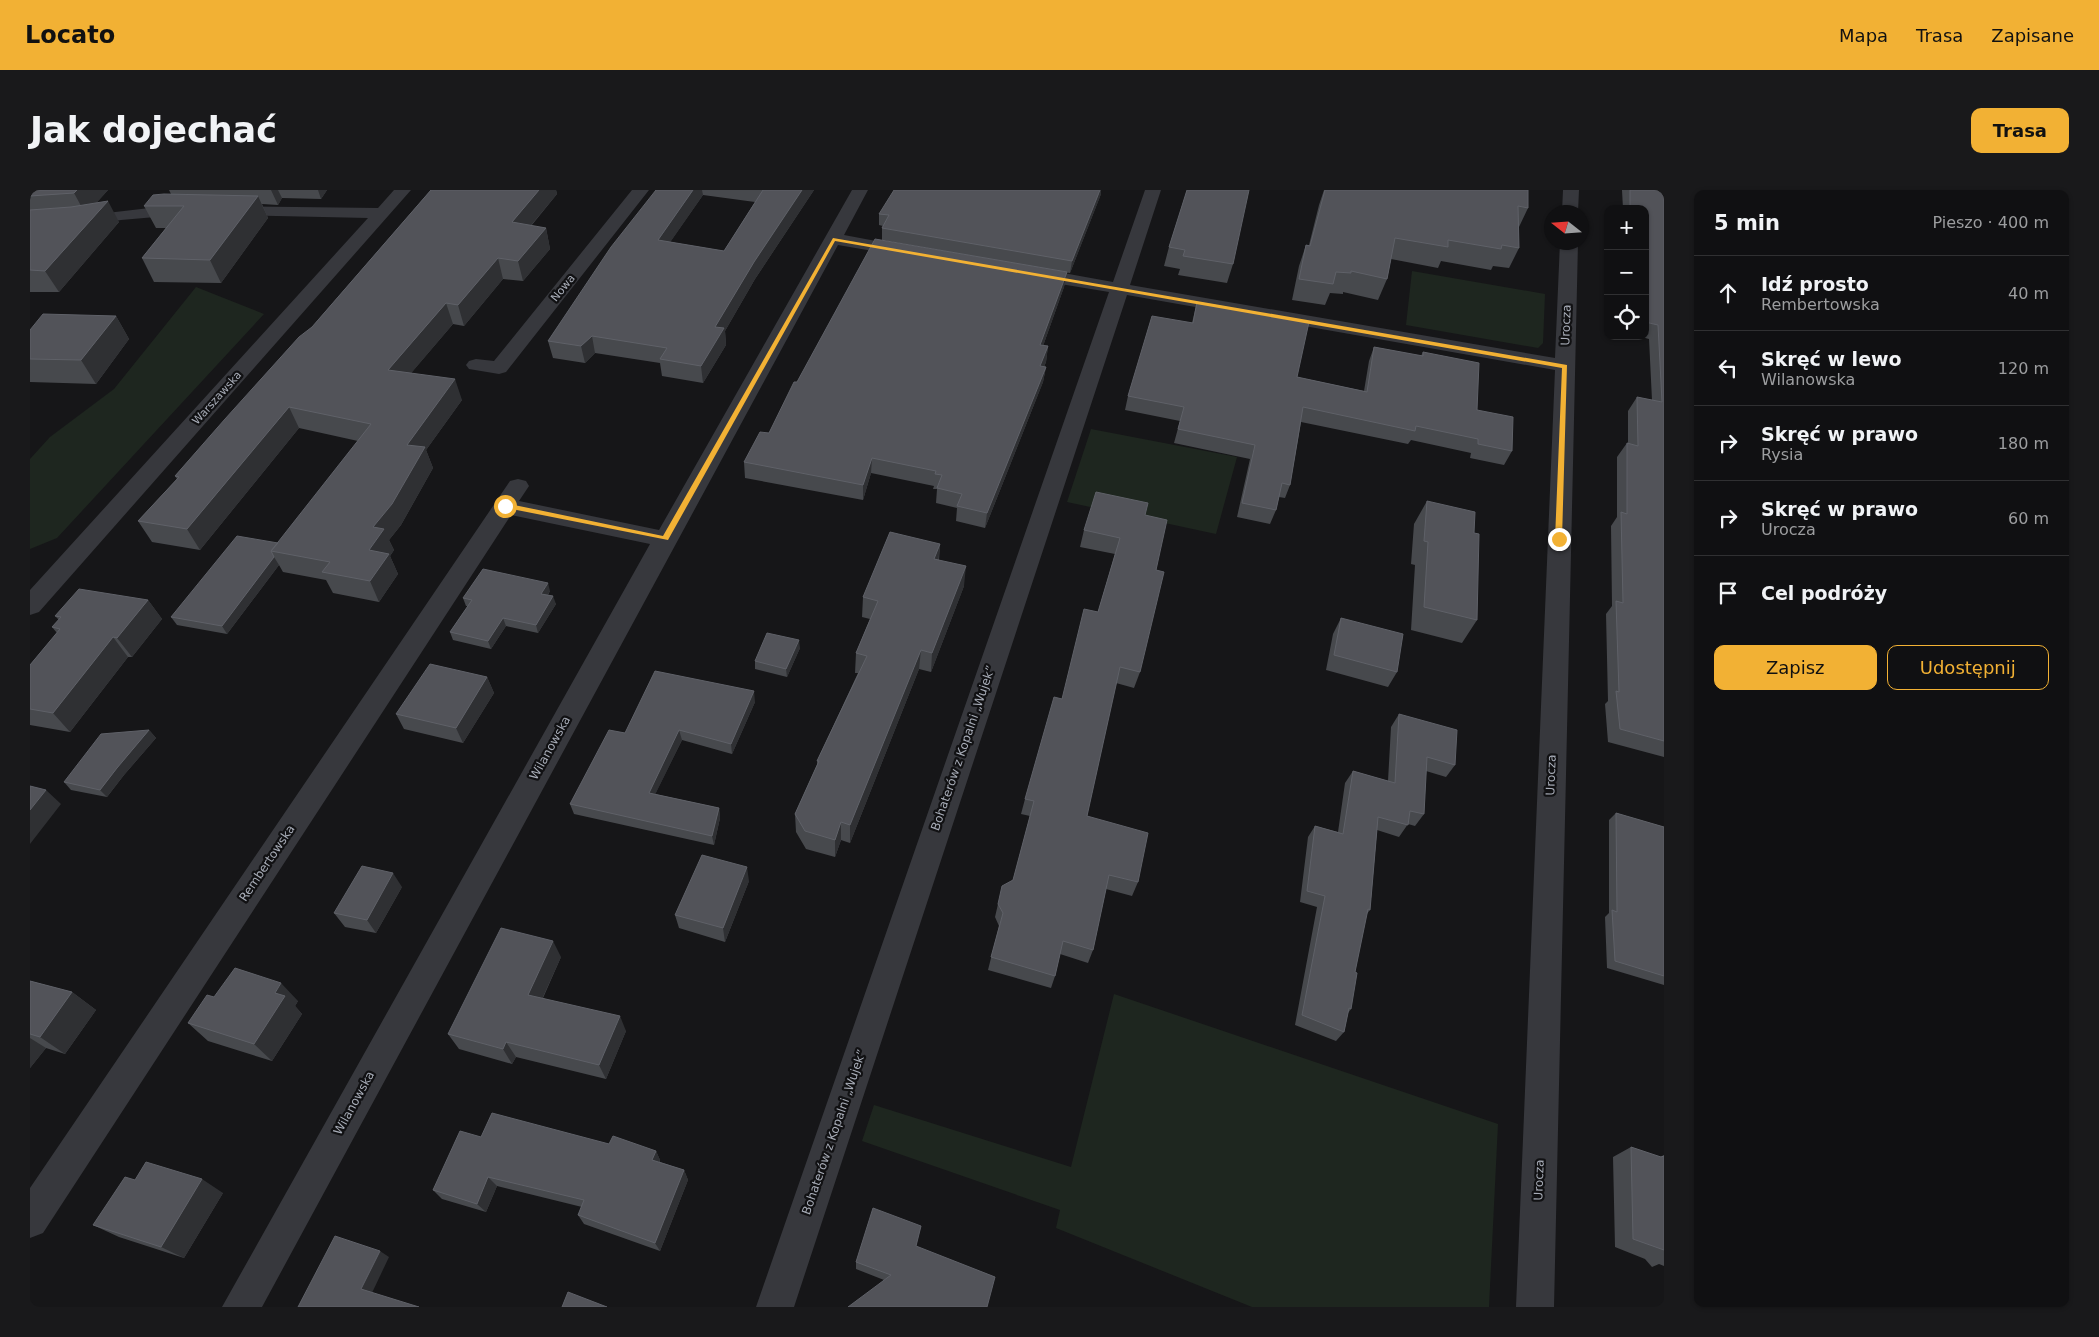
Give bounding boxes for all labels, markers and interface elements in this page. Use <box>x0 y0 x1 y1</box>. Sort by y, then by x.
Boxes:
text: Locato <box>25 21 115 49</box>
text: Mapa <box>1839 25 1888 46</box>
text: Trasa <box>1916 25 1963 46</box>
text: Zapisane <box>1991 25 2074 46</box>
button: Trasa <box>1971 108 2069 153</box>
text: Jak dojechać <box>30 110 277 150</box>
north arrow <box>1544 205 1589 250</box>
map controls <box>1604 205 1649 340</box>
button: + <box>1604 205 1649 250</box>
text: 5 min <box>1714 211 1780 235</box>
text: Pieszo · 400 m <box>1932 213 2049 232</box>
button: − <box>1604 250 1649 295</box>
street label: Nowa <box>548 272 578 304</box>
text: Idź prosto <box>1761 273 1869 295</box>
icon: ahead <box>1714 279 1742 307</box>
text: 40 m <box>2008 284 2049 303</box>
button: locate <box>1604 295 1649 340</box>
text: Rembertowska <box>1761 295 1880 314</box>
street label: Urocza <box>1558 304 1574 346</box>
text: Skręć w lewo <box>1761 348 1902 370</box>
icon: left <box>1714 354 1742 382</box>
text: 120 m <box>1998 359 2049 378</box>
street label: Warszawska <box>190 369 244 427</box>
text: Wilanowska <box>1761 370 1855 389</box>
text: Skręć w prawo <box>1761 423 1918 445</box>
icon: right <box>1714 429 1742 457</box>
text: 180 m <box>1998 434 2049 453</box>
text: Rysia <box>1761 445 1803 464</box>
route start <box>494 495 517 518</box>
text: Skręć w prawo <box>1761 498 1918 520</box>
icon: right <box>1714 504 1742 532</box>
text: 60 m <box>2008 509 2049 528</box>
text: Urocza <box>1761 520 1816 539</box>
route end <box>1548 528 1571 551</box>
icon: arrive <box>1714 579 1742 607</box>
text: Cel podróży <box>1761 582 1887 604</box>
button: Zapisz <box>1714 645 1877 690</box>
button: Udostępnij <box>1887 645 2049 690</box>
street label: Bohaterów z Kopalni „Wujek” <box>928 664 998 832</box>
street label: Wilanowska <box>527 714 573 782</box>
street label: Urocza <box>1543 754 1559 796</box>
street label: Rembertowska <box>236 822 298 904</box>
street label: Bohaterów z Kopalni „Wujek” <box>799 1048 869 1216</box>
street label: Wilanowska <box>331 1069 377 1137</box>
street label: Urocza <box>1531 1159 1547 1201</box>

